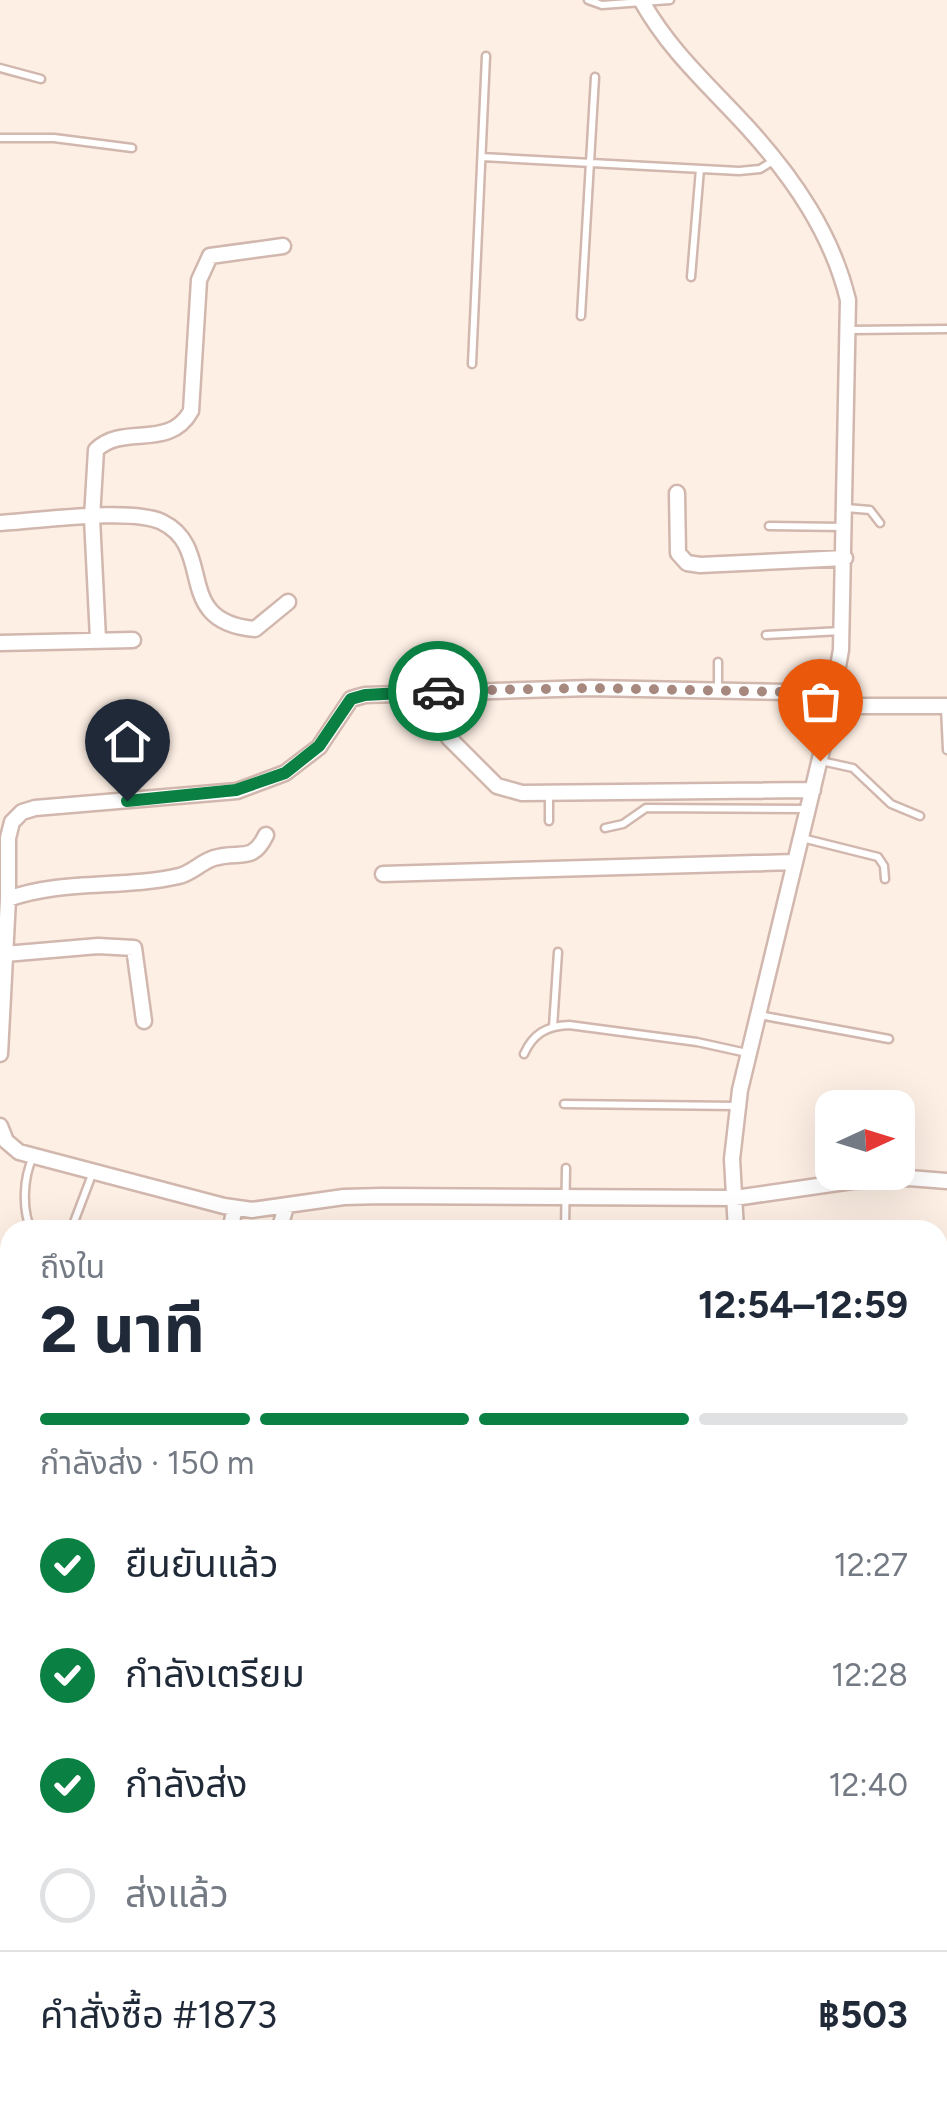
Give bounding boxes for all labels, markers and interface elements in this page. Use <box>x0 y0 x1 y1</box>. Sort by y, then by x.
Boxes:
courier <box>388 641 488 741</box>
pin <box>778 659 863 762</box>
icon: car <box>411 664 466 719</box>
icon: bag <box>793 674 848 729</box>
pin <box>85 699 170 802</box>
icon: home <box>100 714 155 769</box>
north arrow <box>815 1090 915 1190</box>
map controls <box>815 1090 915 1190</box>
text: ถึงใน <box>40 1248 105 1286</box>
text: 12:54–12:59 <box>698 1282 908 1328</box>
text: 2 นาที <box>40 1290 205 1368</box>
text: กำลังส่ง · 150 m <box>40 1444 254 1482</box>
icon: check <box>40 1538 95 1593</box>
text: ยืนยันแล้ว <box>125 1541 278 1587</box>
text: 12:27 <box>834 1546 908 1584</box>
icon: check <box>40 1648 95 1703</box>
text: กำลังเตรียม <box>125 1651 305 1697</box>
text: 12:28 <box>831 1656 908 1694</box>
icon: check <box>40 1758 95 1813</box>
text: กำลังส่ง <box>125 1761 247 1807</box>
text: 12:40 <box>828 1766 908 1804</box>
text: ส่งแล้ว <box>125 1871 229 1917</box>
text: คำสั่งซื้อ #1873 <box>40 1992 277 2038</box>
text: ฿503 <box>818 1992 908 2038</box>

